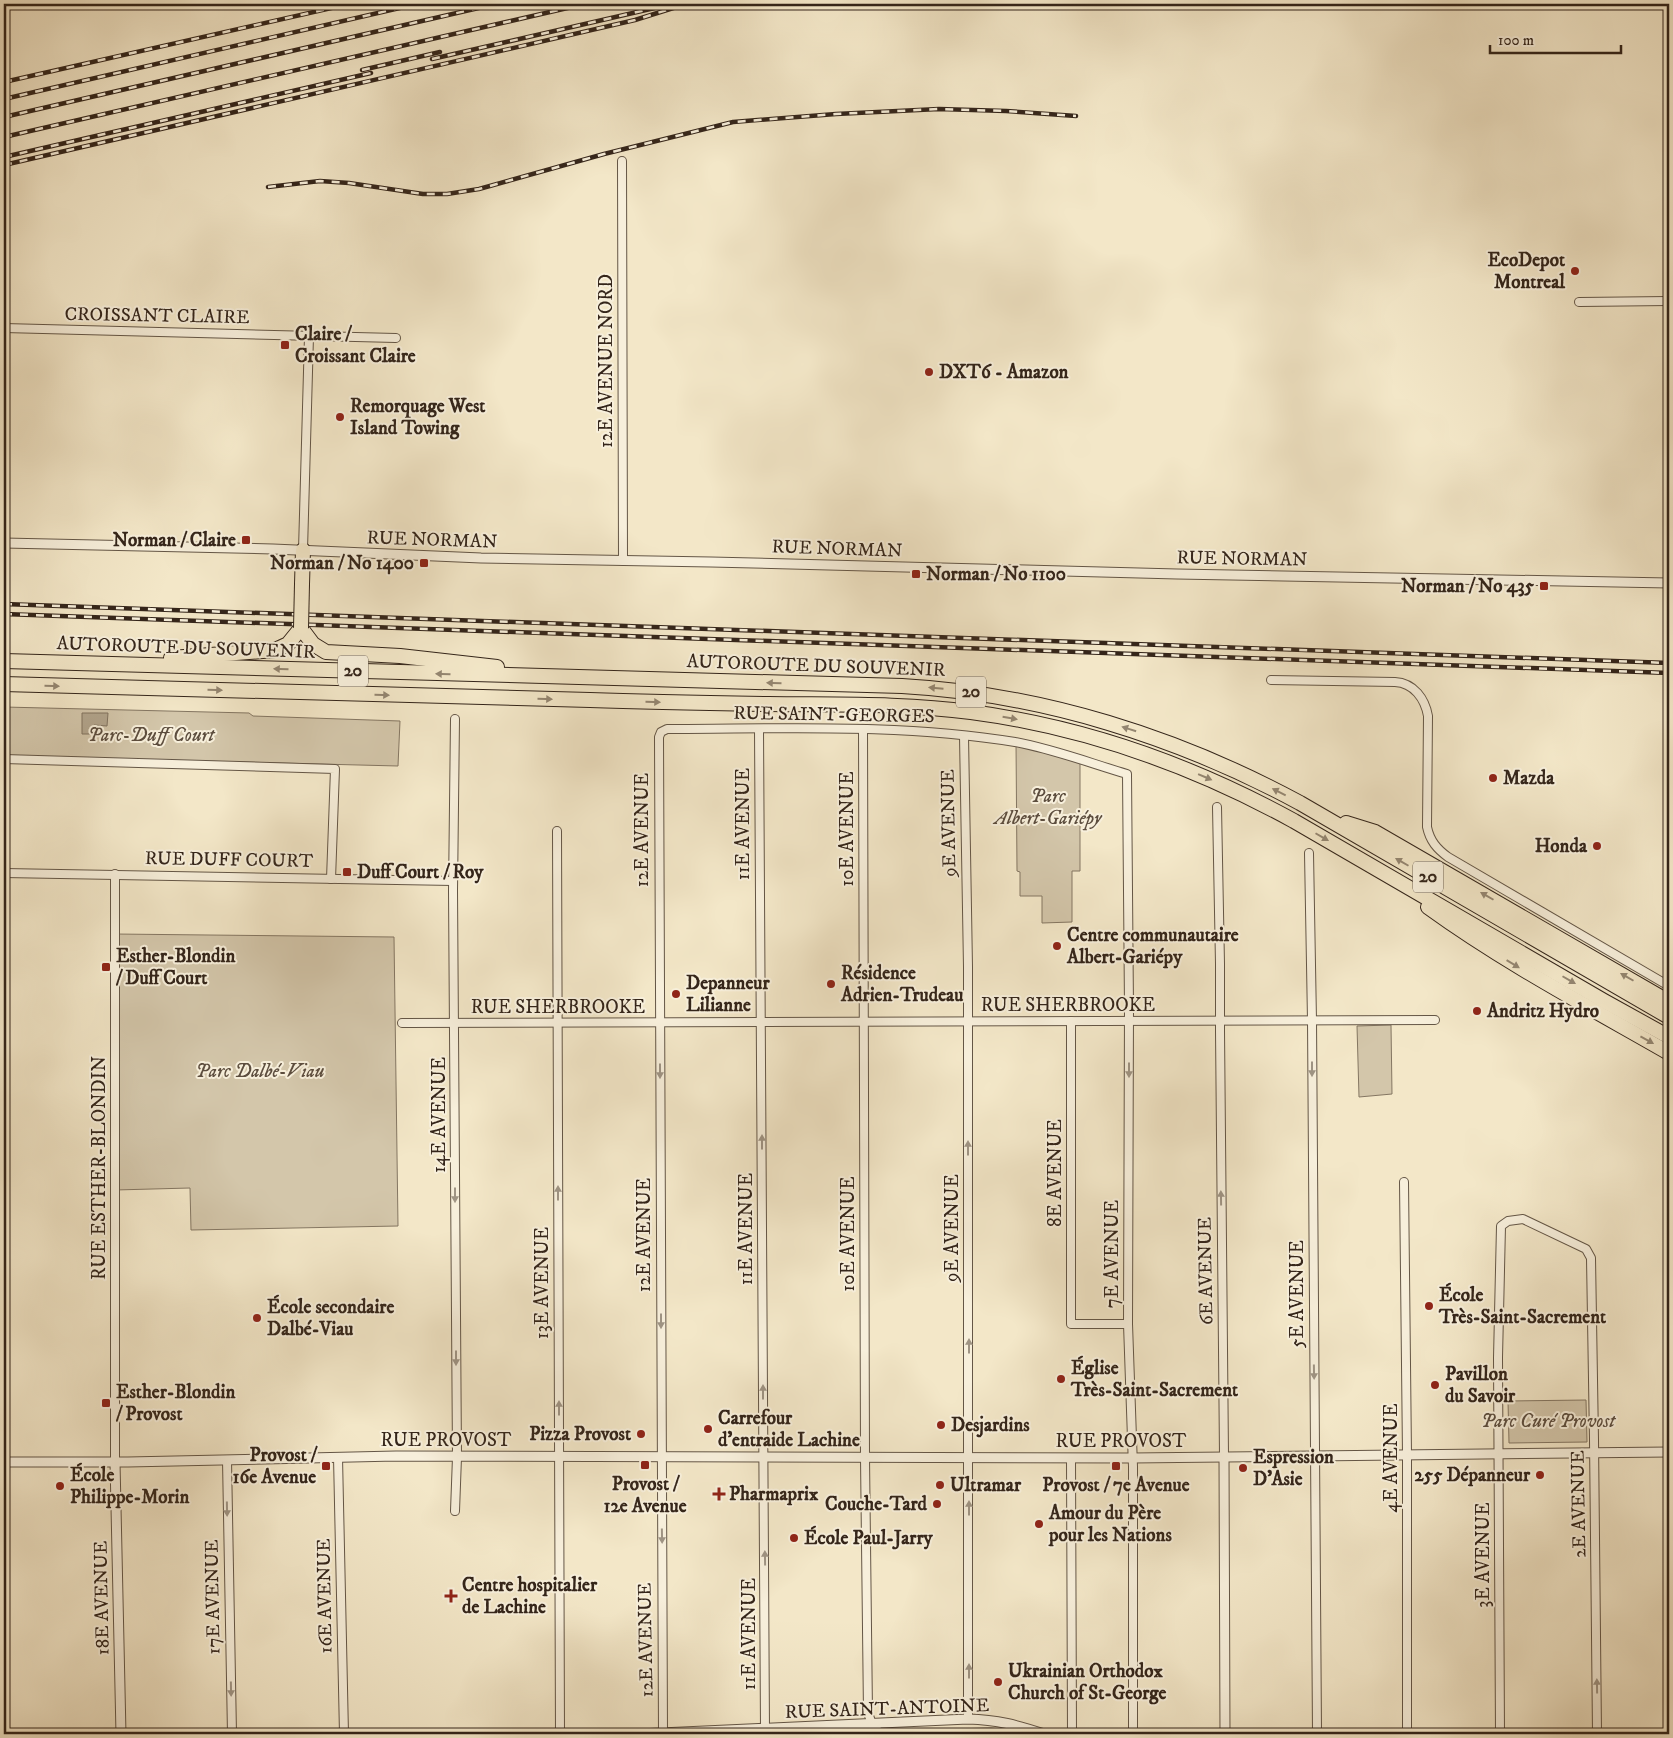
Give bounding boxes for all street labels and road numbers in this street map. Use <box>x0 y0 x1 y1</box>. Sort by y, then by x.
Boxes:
street label: 12E AVENUE NORD <box>595 274 618 448</box>
street label: CROISSANT CLAIRE <box>64 303 250 329</box>
street label: RUE NORMAN <box>366 526 498 554</box>
street label: RUE NORMAN <box>771 535 903 563</box>
street label: RUE NORMAN <box>1176 546 1308 572</box>
street label: AUTOROUTE DU SOUVENIR <box>56 632 316 664</box>
street label: AUTOROUTE DU SOUVENIR <box>686 650 946 682</box>
road number: 20 <box>338 656 368 686</box>
road number: 20 <box>956 676 986 708</box>
street label: RUE SAINT-GEORGES <box>733 702 935 728</box>
street label: 11E AVENUE <box>732 768 755 880</box>
street label: 9E AVENUE <box>937 769 961 878</box>
street label: 10E AVENUE <box>836 771 859 887</box>
street label: 12E AVENUE <box>631 773 654 887</box>
street label: RUE DUFF COURT <box>145 847 314 873</box>
road number: 20 <box>1413 862 1443 892</box>
street label: RUE SHERBROOKE <box>981 994 1155 1017</box>
street label: RUE SHERBROOKE <box>471 996 645 1019</box>
street label: RUE ESTHER-BLONDIN <box>88 1056 111 1280</box>
street label: 14E AVENUE <box>428 1057 451 1173</box>
street label: 8E AVENUE <box>1044 1119 1067 1227</box>
street label: 11E AVENUE <box>735 1173 758 1285</box>
street label: 9E AVENUE <box>941 1174 964 1283</box>
street label: 10E AVENUE <box>837 1176 860 1292</box>
street label: 12E AVENUE <box>633 1178 656 1292</box>
street label: 7E AVENUE <box>1101 1200 1124 1308</box>
street label: 6E AVENUE <box>1194 1217 1218 1325</box>
street label: 13E AVENUE <box>531 1227 554 1339</box>
street label: 5E AVENUE <box>1286 1240 1309 1348</box>
street label: 4E AVENUE <box>1380 1403 1403 1513</box>
street label: RUE PROVOST <box>381 1429 512 1452</box>
street label: RUE PROVOST <box>1056 1430 1187 1453</box>
street label: 2E AVENUE <box>1567 1450 1591 1558</box>
street label: 3E AVENUE <box>1472 1502 1495 1608</box>
street label: 16E AVENUE <box>312 1538 338 1654</box>
street label: 17E AVENUE <box>200 1539 226 1655</box>
street label: 18E AVENUE <box>89 1540 115 1656</box>
street label: 11E AVENUE <box>738 1578 761 1690</box>
street label: 12E AVENUE <box>634 1582 658 1698</box>
street label: RUE SAINT-ANTOINE <box>784 1694 990 1724</box>

